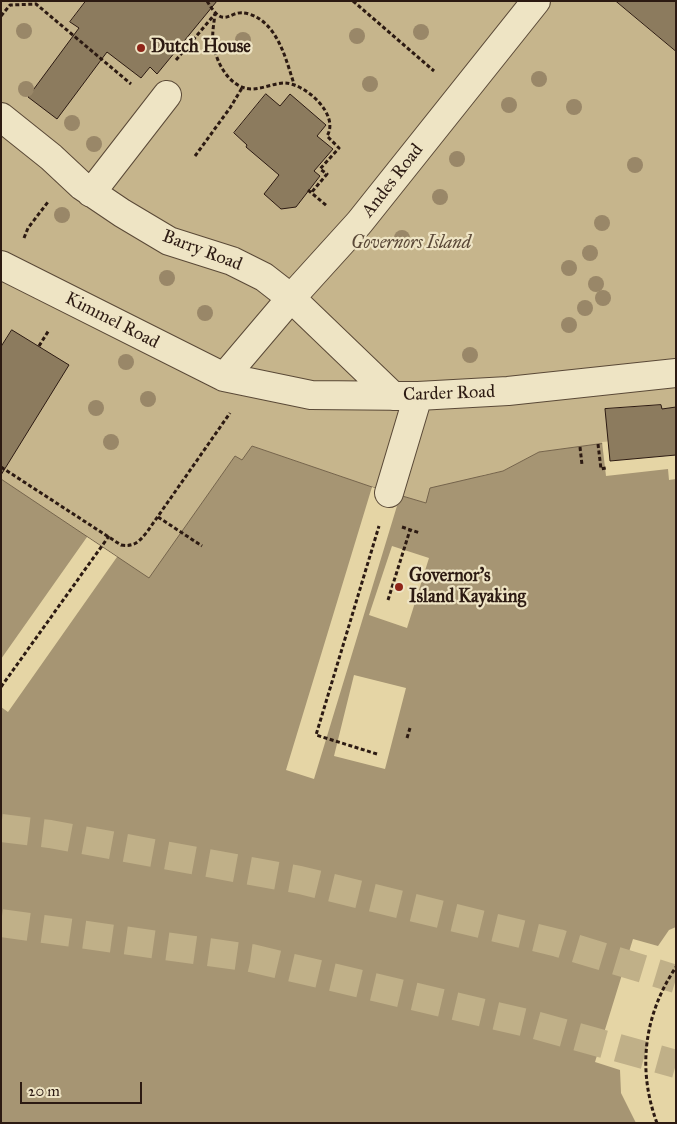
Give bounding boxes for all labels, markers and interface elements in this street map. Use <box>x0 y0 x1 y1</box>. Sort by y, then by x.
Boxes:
place label: Dutch House <box>151 37 251 59</box>
marker: Dutch House <box>135 42 147 54</box>
street label: Andes Road <box>358 140 428 222</box>
street label: Barry Road <box>159 226 245 276</box>
park label: Governors Island <box>351 233 471 255</box>
street label: Kimmel Road <box>61 288 163 354</box>
street label: Carder Road <box>403 382 495 406</box>
place label: Governor's Island Kayaking <box>409 566 526 608</box>
marker: Governor's Island Kayaking <box>393 581 405 593</box>
scale bar <box>22 1072 145 1104</box>
text: 20 m <box>28 1082 60 1100</box>

